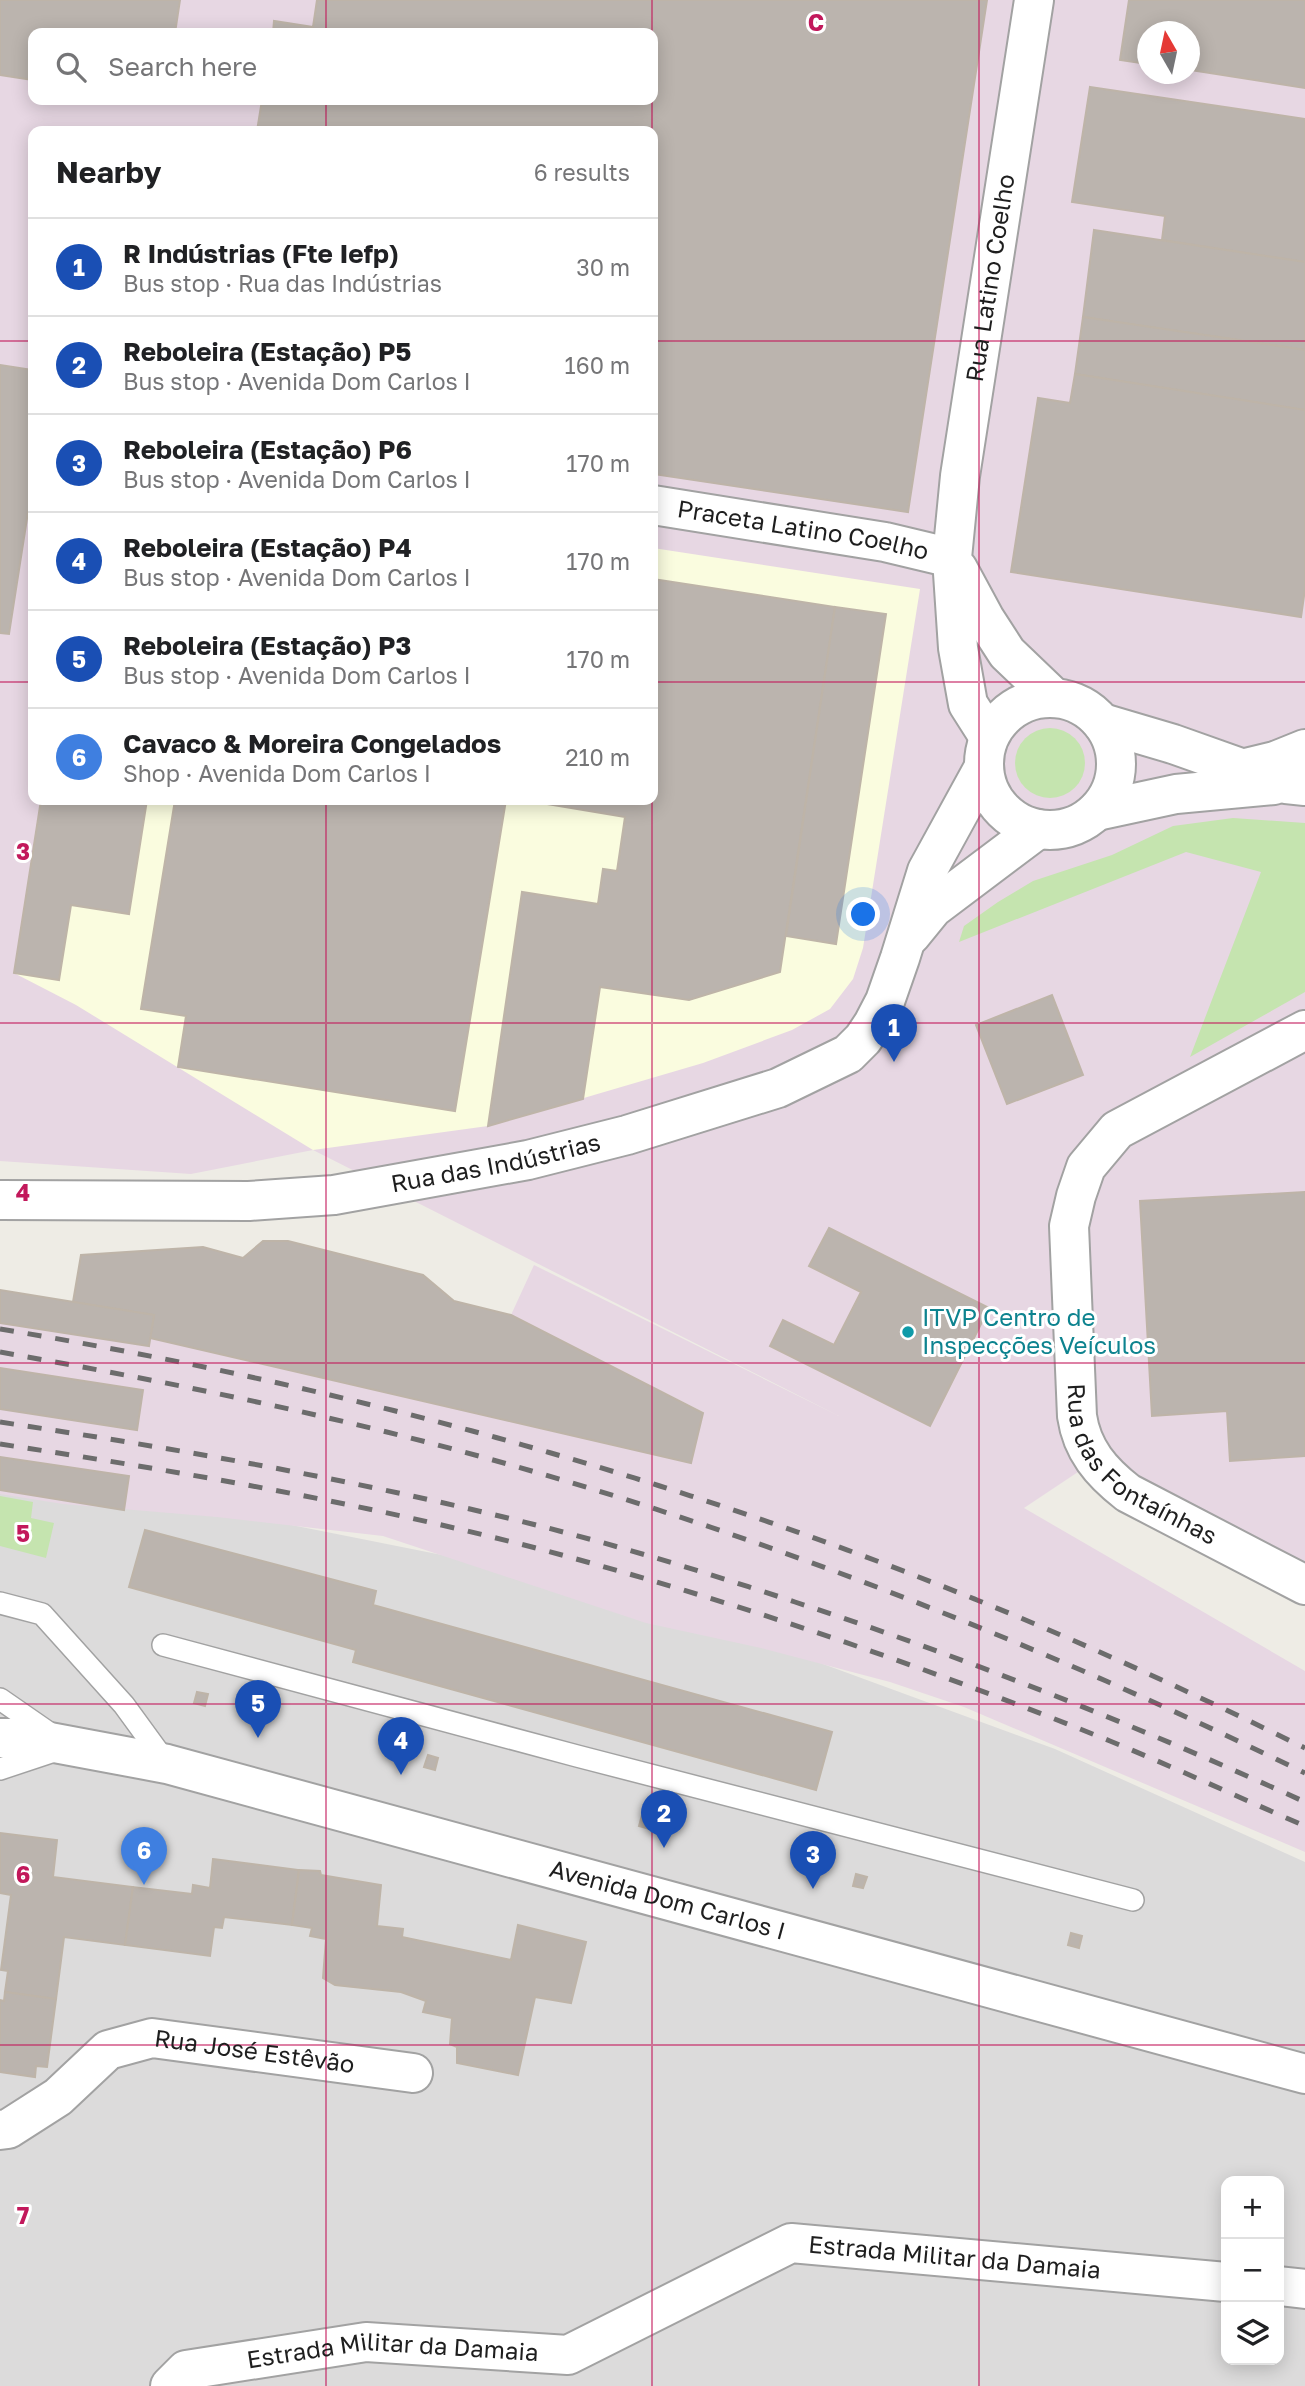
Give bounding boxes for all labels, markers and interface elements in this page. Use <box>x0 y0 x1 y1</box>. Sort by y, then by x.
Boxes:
text: C <box>808 8 824 36</box>
north arrow <box>1137 21 1200 84</box>
search box <box>28 28 658 105</box>
icon: search <box>52 48 90 86</box>
text: Search here <box>108 51 257 82</box>
text: Nearby <box>56 154 161 190</box>
text: 6 results <box>534 158 630 186</box>
street label: Rua Latino Coelho <box>959 172 1020 384</box>
text: R Indústrias (Fte Iefp) <box>123 238 399 269</box>
text: 1 <box>73 253 85 281</box>
text: 30 m <box>576 253 630 281</box>
text: Bus stop · Rua das Indústrias <box>123 269 442 297</box>
text: Reboleira (Estação) P5 <box>123 336 411 367</box>
text: 2 <box>72 351 86 379</box>
text: 160 m <box>565 351 630 379</box>
text: Bus stop · Avenida Dom Carlos I <box>123 367 471 395</box>
text: Reboleira (Estação) P6 <box>123 434 412 465</box>
text: 3 <box>72 449 86 477</box>
text: 170 m <box>566 449 630 477</box>
text: Bus stop · Avenida Dom Carlos I <box>123 465 471 493</box>
street label: Praceta Latino Coelho <box>675 493 932 565</box>
text: Reboleira (Estação) P4 <box>123 532 412 563</box>
text: 4 <box>72 547 86 575</box>
text: 170 m <box>566 547 630 575</box>
text: Bus stop · Avenida Dom Carlos I <box>123 563 471 591</box>
text: Reboleira (Estação) P3 <box>123 630 411 661</box>
text: 5 <box>72 645 86 673</box>
text: 170 m <box>566 645 630 673</box>
text: Bus stop · Avenida Dom Carlos I <box>123 661 471 689</box>
text: Cavaco & Moreira Congelados <box>123 728 501 759</box>
text: 6 <box>72 743 86 771</box>
text: 210 m <box>565 743 630 771</box>
text: Shop · Avenida Dom Carlos I <box>123 759 431 787</box>
text: 3 <box>16 837 30 865</box>
your location <box>846 897 880 931</box>
pin: 1 <box>871 1004 917 1062</box>
street label: Rua das Indústrias <box>388 1126 603 1197</box>
text: 4 <box>16 1178 30 1206</box>
place label: ITVP Centro de Inspecções Veículos <box>922 1302 1156 1359</box>
marker: ITVP Centro de Inspecções Veículos <box>900 1324 916 1340</box>
street label: Rua das Fontaínhas <box>1063 1383 1222 1550</box>
text: 5 <box>16 1519 30 1547</box>
pin: 5 <box>235 1680 281 1738</box>
pin: 4 <box>378 1717 424 1775</box>
pin: 2 <box>641 1790 687 1848</box>
pin: 6 <box>121 1827 167 1885</box>
pin: 3 <box>790 1831 836 1889</box>
street label: Avenida Dom Carlos I <box>547 1853 789 1945</box>
text: 6 <box>16 1860 30 1888</box>
street label: Rua José Estêvão <box>153 2022 357 2078</box>
map controls <box>1221 2176 1284 2365</box>
button: + <box>1221 2176 1284 2239</box>
text: 7 <box>17 2201 29 2229</box>
street label: Estrada Militar da Damaia <box>807 2229 1102 2284</box>
button: − <box>1221 2239 1284 2302</box>
button: layers <box>1221 2302 1284 2365</box>
street label: Estrada Militar da Damaia <box>245 2326 540 2373</box>

